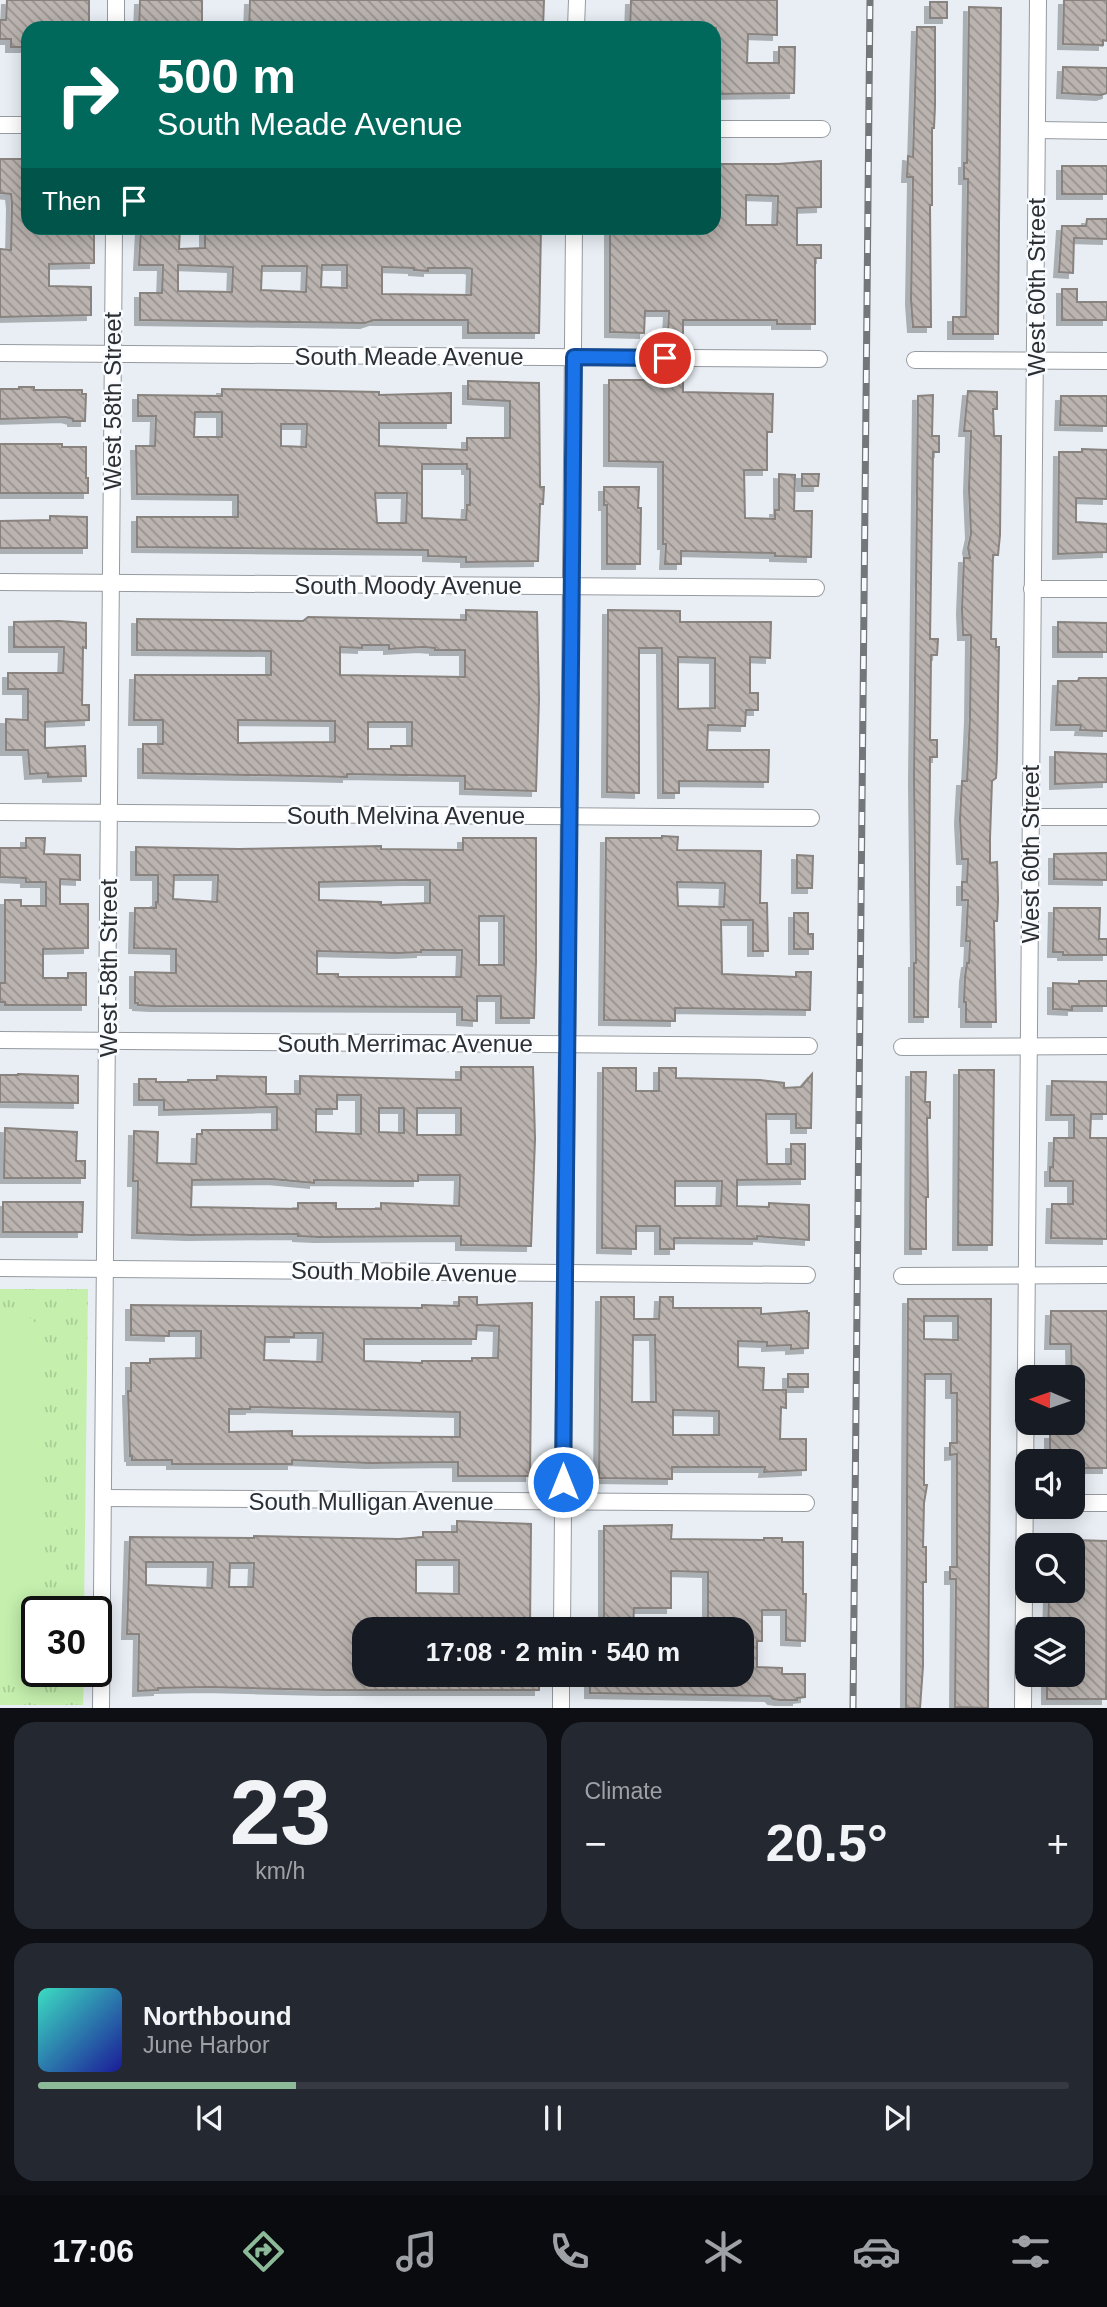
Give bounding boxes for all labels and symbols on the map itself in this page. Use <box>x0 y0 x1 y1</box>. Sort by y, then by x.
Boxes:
street label: West 60th Street <box>1023 198 1050 376</box>
street label: West 58th Street <box>99 312 126 490</box>
pin <box>635 328 695 388</box>
street label: South Meade Avenue <box>294 343 524 370</box>
street label: South Moody Avenue <box>294 572 522 599</box>
street label: West 60th Street <box>1017 765 1044 943</box>
street label: South Melvina Avenue <box>287 802 525 829</box>
street label: West 58th Street <box>95 879 122 1057</box>
street label: South Merrimac Avenue <box>277 1030 533 1057</box>
street label: South Mobile Avenue <box>291 1257 517 1287</box>
north arrow <box>1015 1365 1085 1435</box>
position arrow <box>526 1445 600 1519</box>
street label: South Mulligan Avenue <box>248 1488 494 1515</box>
speed limit sign: 30 <box>21 1596 112 1687</box>

